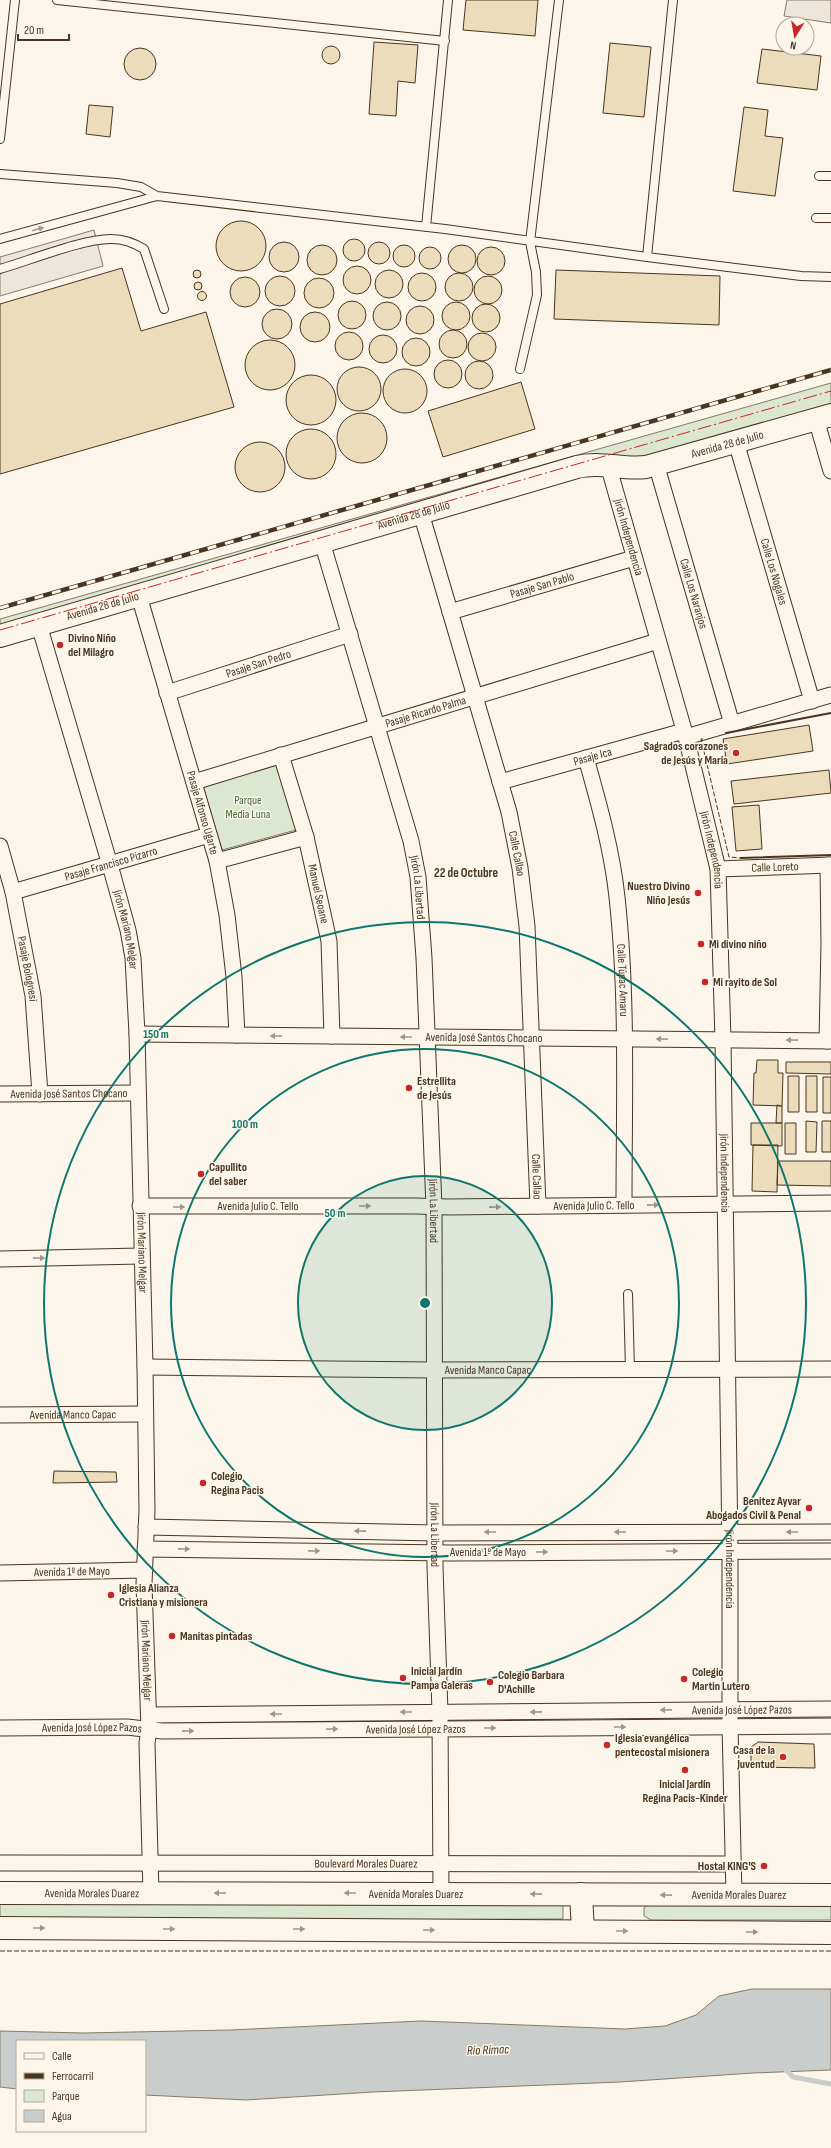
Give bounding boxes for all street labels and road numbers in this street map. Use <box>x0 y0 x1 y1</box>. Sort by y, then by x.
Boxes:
street label: Avenida 28 de Julio <box>689 427 765 462</box>
street label: Jirón Independencia <box>610 496 647 578</box>
street label: Avenida 28 de Julio <box>375 497 451 533</box>
street label: Calle Los Nogales <box>757 536 791 607</box>
street label: Calle Los Naranjos <box>677 557 711 630</box>
street label: Pasaje San Pablo <box>508 568 576 601</box>
street label: Avenida 28 de Julio <box>64 588 141 624</box>
street label: Pasaje San Pedro <box>224 646 293 681</box>
street label: Pasaje Ricardo Palma <box>383 692 468 731</box>
street label: Pasaje Ica <box>572 744 614 769</box>
street label: Pasaje Alfonso Ugarte <box>183 769 222 857</box>
street label: Jirón Independencia <box>697 809 726 889</box>
street label: Calle Callao <box>505 830 528 877</box>
street label: Pasaje Francisco Pizarro <box>63 843 159 884</box>
street label: Jirón La Libertad <box>406 853 429 920</box>
street label: Calle Loreto <box>751 859 799 875</box>
street label: Manuel Seoane <box>305 863 332 925</box>
street label: Jirón Mariano Melgar <box>109 887 141 970</box>
street label: Pasaje Bolognesi <box>14 935 41 1002</box>
street label: Calle Túpac Amaru <box>614 943 632 1017</box>
street label: Avenida José Santos Chocano <box>424 1029 543 1046</box>
street label: Avenida José Santos Chocano <box>9 1086 128 1101</box>
street label: Jirón Independencia <box>717 1133 733 1213</box>
street label: Calle Callao <box>528 1153 545 1200</box>
street label: Jirón La Libertad <box>425 1177 442 1243</box>
street label: Avenida Julio C. Tello <box>552 1198 634 1213</box>
street label: Avenida Julio C. Tello <box>217 1199 298 1214</box>
street label: Jirón Mariano Melgar <box>134 1211 151 1294</box>
street label: Avenida Manco Capac <box>444 1362 531 1377</box>
street label: Avenida Manco Capac <box>29 1407 117 1422</box>
street label: Jirón La Libertad <box>427 1502 443 1567</box>
street label: Jirón Independencia <box>722 1528 738 1609</box>
street label: Avenida 1º de Mayo <box>449 1545 526 1560</box>
street label: Avenida 1º de Mayo <box>33 1564 110 1580</box>
street label: Jirón Mariano Melgar <box>138 1619 156 1702</box>
street label: Avenida José López Pazos <box>691 1702 792 1718</box>
street label: Avenida José López Pazos <box>41 1719 143 1736</box>
street label: Avenida José López Pazos <box>365 1721 466 1737</box>
street label: Boulevard Morales Duarez <box>315 1856 418 1871</box>
street label: Avenida Morales Duarez <box>44 1886 140 1901</box>
street label: Avenida Morales Duarez <box>368 1886 464 1902</box>
street label: Avenida Morales Duarez <box>691 1887 787 1902</box>

